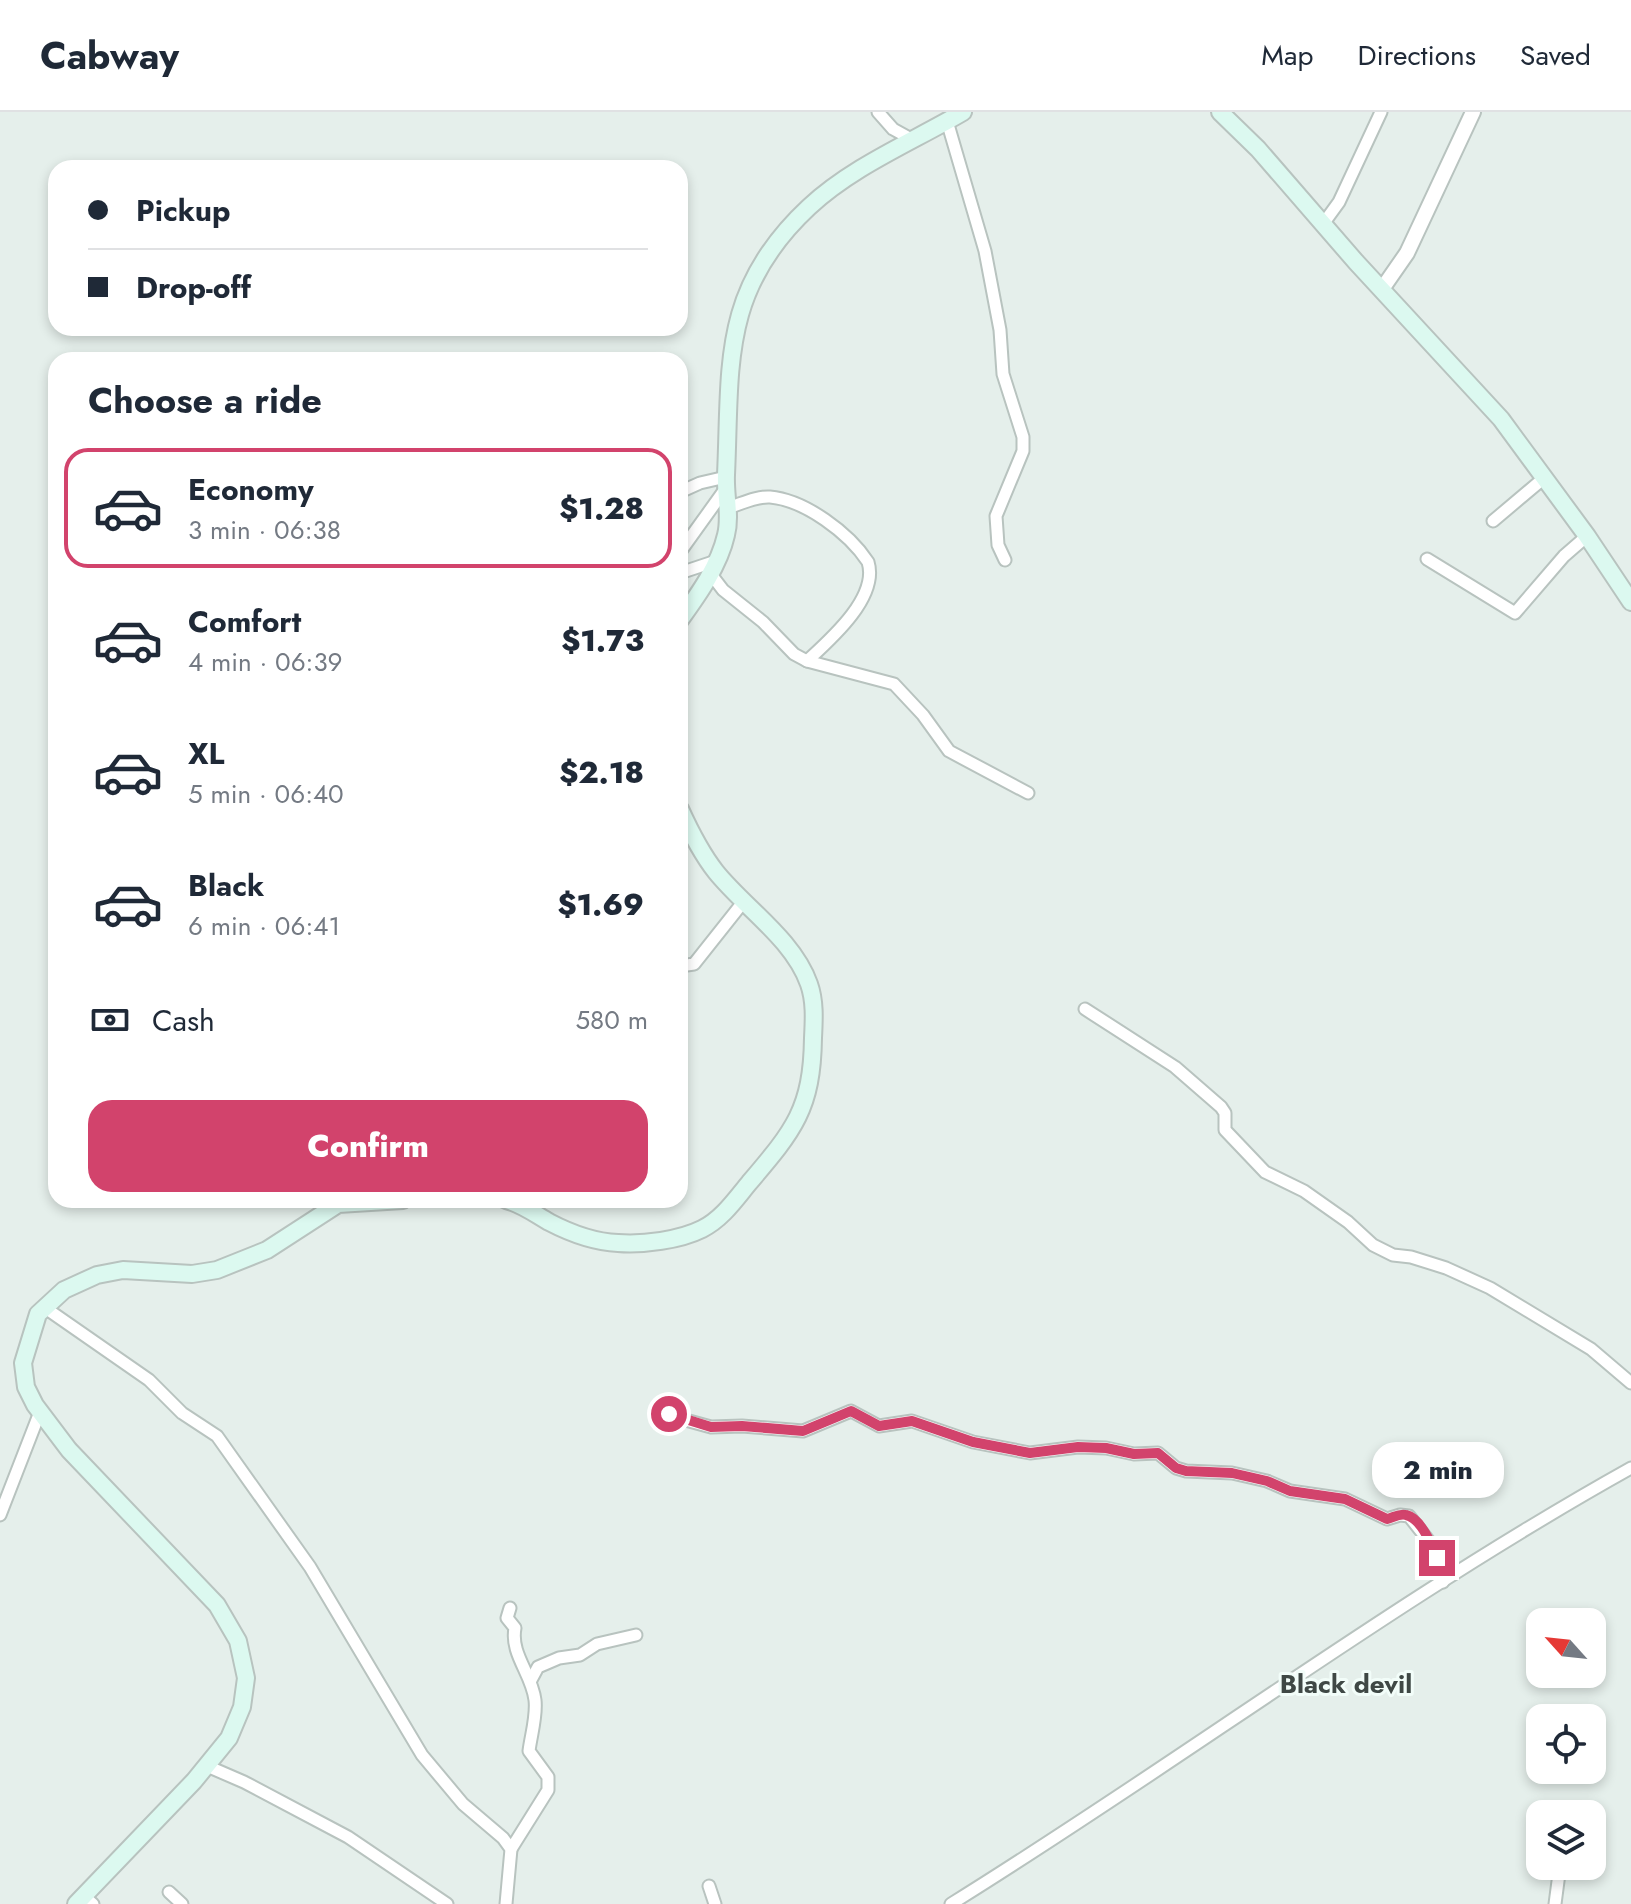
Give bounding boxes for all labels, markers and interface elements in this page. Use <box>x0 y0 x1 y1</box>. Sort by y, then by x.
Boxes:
text: Cabway <box>40 28 179 83</box>
text: Map <box>1261 35 1313 76</box>
text: Directions <box>1357 35 1476 76</box>
text: Saved <box>1520 35 1591 76</box>
text: Pickup <box>136 189 231 232</box>
text: Drop-off <box>136 266 251 309</box>
text: Choose a ride <box>88 374 322 426</box>
text: Economy <box>188 468 314 511</box>
icon: car <box>92 472 164 544</box>
text: $1.28 <box>559 487 644 530</box>
text: 3 min · 06:38 <box>188 511 341 549</box>
text: Comfort <box>188 600 301 643</box>
icon: car <box>92 604 164 676</box>
text: $1.73 <box>561 619 644 662</box>
text: 4 min · 06:39 <box>188 643 343 681</box>
text: XL <box>188 732 224 775</box>
icon: car <box>92 736 164 808</box>
text: $2.18 <box>559 751 644 794</box>
text: 5 min · 06:40 <box>188 775 344 813</box>
text: Black <box>188 864 264 907</box>
icon: car <box>92 868 164 940</box>
text: $1.69 <box>557 883 644 926</box>
text: 6 min · 06:41 <box>188 907 340 945</box>
icon: cash <box>88 998 132 1042</box>
text: Cash <box>152 999 215 1042</box>
text: 580 m <box>575 1001 648 1039</box>
button: Confirm <box>88 1100 648 1192</box>
route start <box>651 1396 687 1432</box>
callout: 2 min <box>1371 1442 1503 1498</box>
text: 2 min <box>1403 1451 1473 1489</box>
route end <box>1419 1540 1455 1576</box>
north arrow <box>1526 1608 1606 1688</box>
map controls <box>1526 1608 1606 1880</box>
district label: Black devil <box>1280 1665 1412 1703</box>
button: locate <box>1526 1704 1606 1784</box>
button: layers <box>1526 1800 1606 1880</box>

